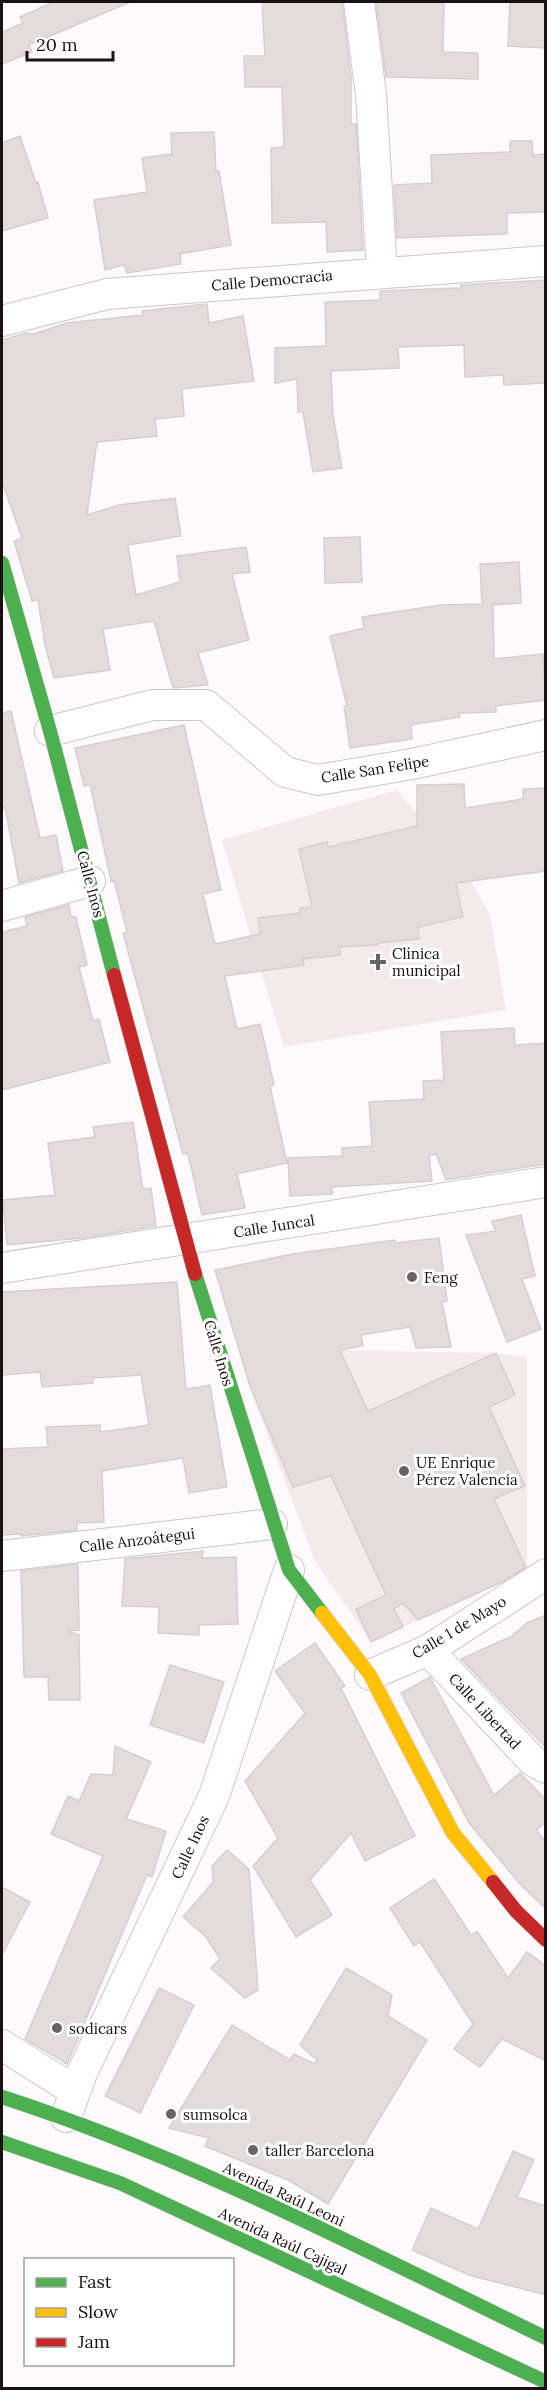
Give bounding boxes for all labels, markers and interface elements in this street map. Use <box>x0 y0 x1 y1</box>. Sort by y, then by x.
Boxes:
scale bar <box>27 24 112 62</box>
text: 20 m <box>36 33 78 56</box>
street label: Calle Democracia <box>210 265 334 295</box>
street label: Calle San Felipe <box>320 751 430 787</box>
street label: Calle Inos <box>73 849 109 919</box>
place label: Clínica municipal <box>392 944 461 980</box>
marker: Clínica municipal <box>369 953 387 971</box>
street label: Calle Juncal <box>232 1210 316 1242</box>
place label: Feng <box>424 1268 458 1287</box>
marker: Feng <box>405 1270 419 1284</box>
street label: Calle Inos <box>200 1318 238 1388</box>
place label: UE Enrique Pérez Valencia <box>416 1453 518 1489</box>
marker: UE Enrique Pérez Valencia <box>397 1464 411 1478</box>
street label: Calle Anzoátegui <box>78 1523 196 1557</box>
street label: Calle 1 de Mayo <box>408 1591 510 1663</box>
street label: Calle Libertad <box>445 1669 525 1753</box>
street label: Calle Inos <box>167 1812 213 1882</box>
place label: sodicars <box>69 2019 127 2038</box>
marker: sodicars <box>50 2021 64 2035</box>
place label: sumsolca <box>183 2105 248 2124</box>
marker: sumsolca <box>164 2107 178 2121</box>
place label: taller Barcelona <box>265 2141 375 2160</box>
marker: taller Barcelona <box>246 2143 260 2157</box>
street label: Avenida Raúl Leoni <box>219 2157 348 2230</box>
street label: Avenida Raúl Cajigal <box>215 2203 350 2279</box>
legend <box>24 2258 234 2366</box>
text: Fast <box>78 2270 112 2293</box>
text: Slow <box>78 2300 118 2323</box>
text: Jam <box>77 2330 110 2353</box>

